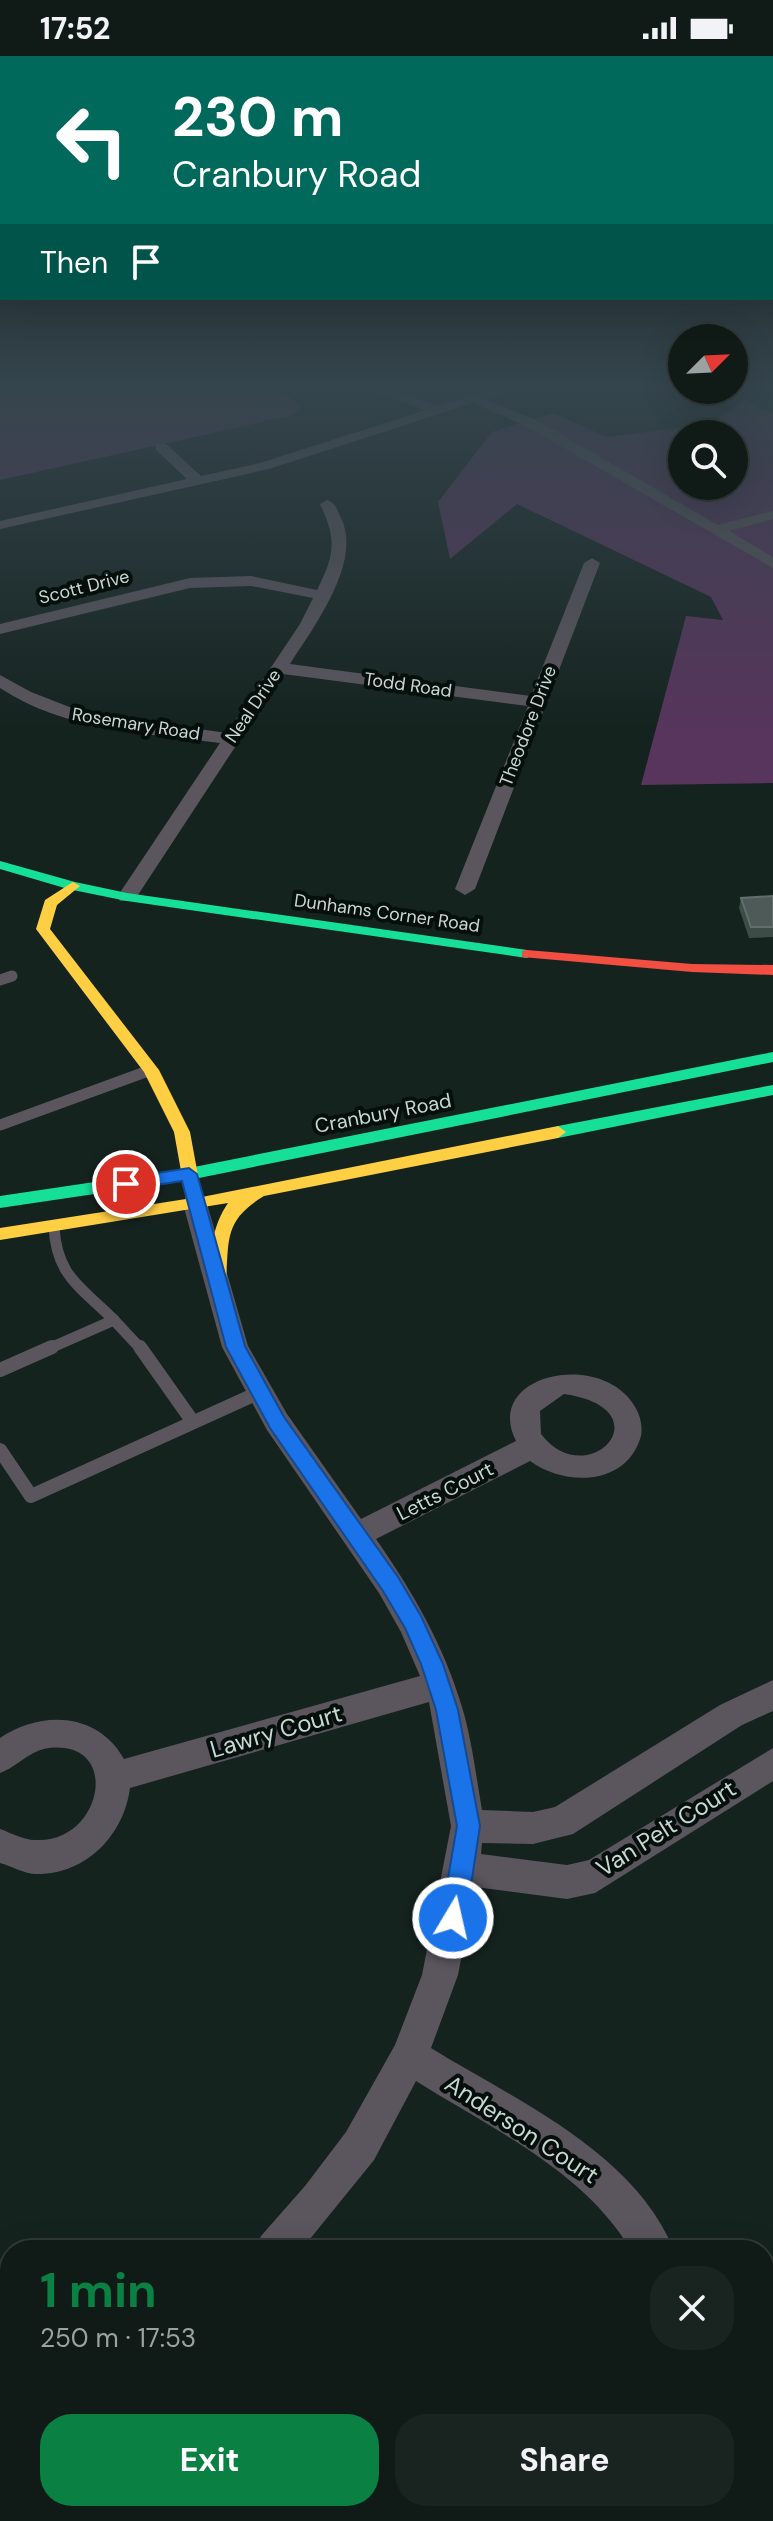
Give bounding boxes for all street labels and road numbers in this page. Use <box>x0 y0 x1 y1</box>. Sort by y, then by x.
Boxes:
street label: Scott Drive <box>36 564 132 610</box>
street label: Theodore Drive <box>494 662 562 790</box>
street label: Neal Drive <box>220 665 286 747</box>
street label: Todd Road <box>363 667 453 703</box>
street label: Rosemary Road <box>70 702 202 746</box>
street label: Dunhams Corner Road <box>293 888 481 938</box>
street label: Cranbury Road <box>313 1087 453 1139</box>
street label: Letts Court <box>392 1455 498 1526</box>
street label: Lawry Court <box>206 1697 346 1765</box>
street label: Van Pelt Court <box>590 1773 742 1883</box>
street label: Anderson Court <box>439 2068 605 2190</box>

